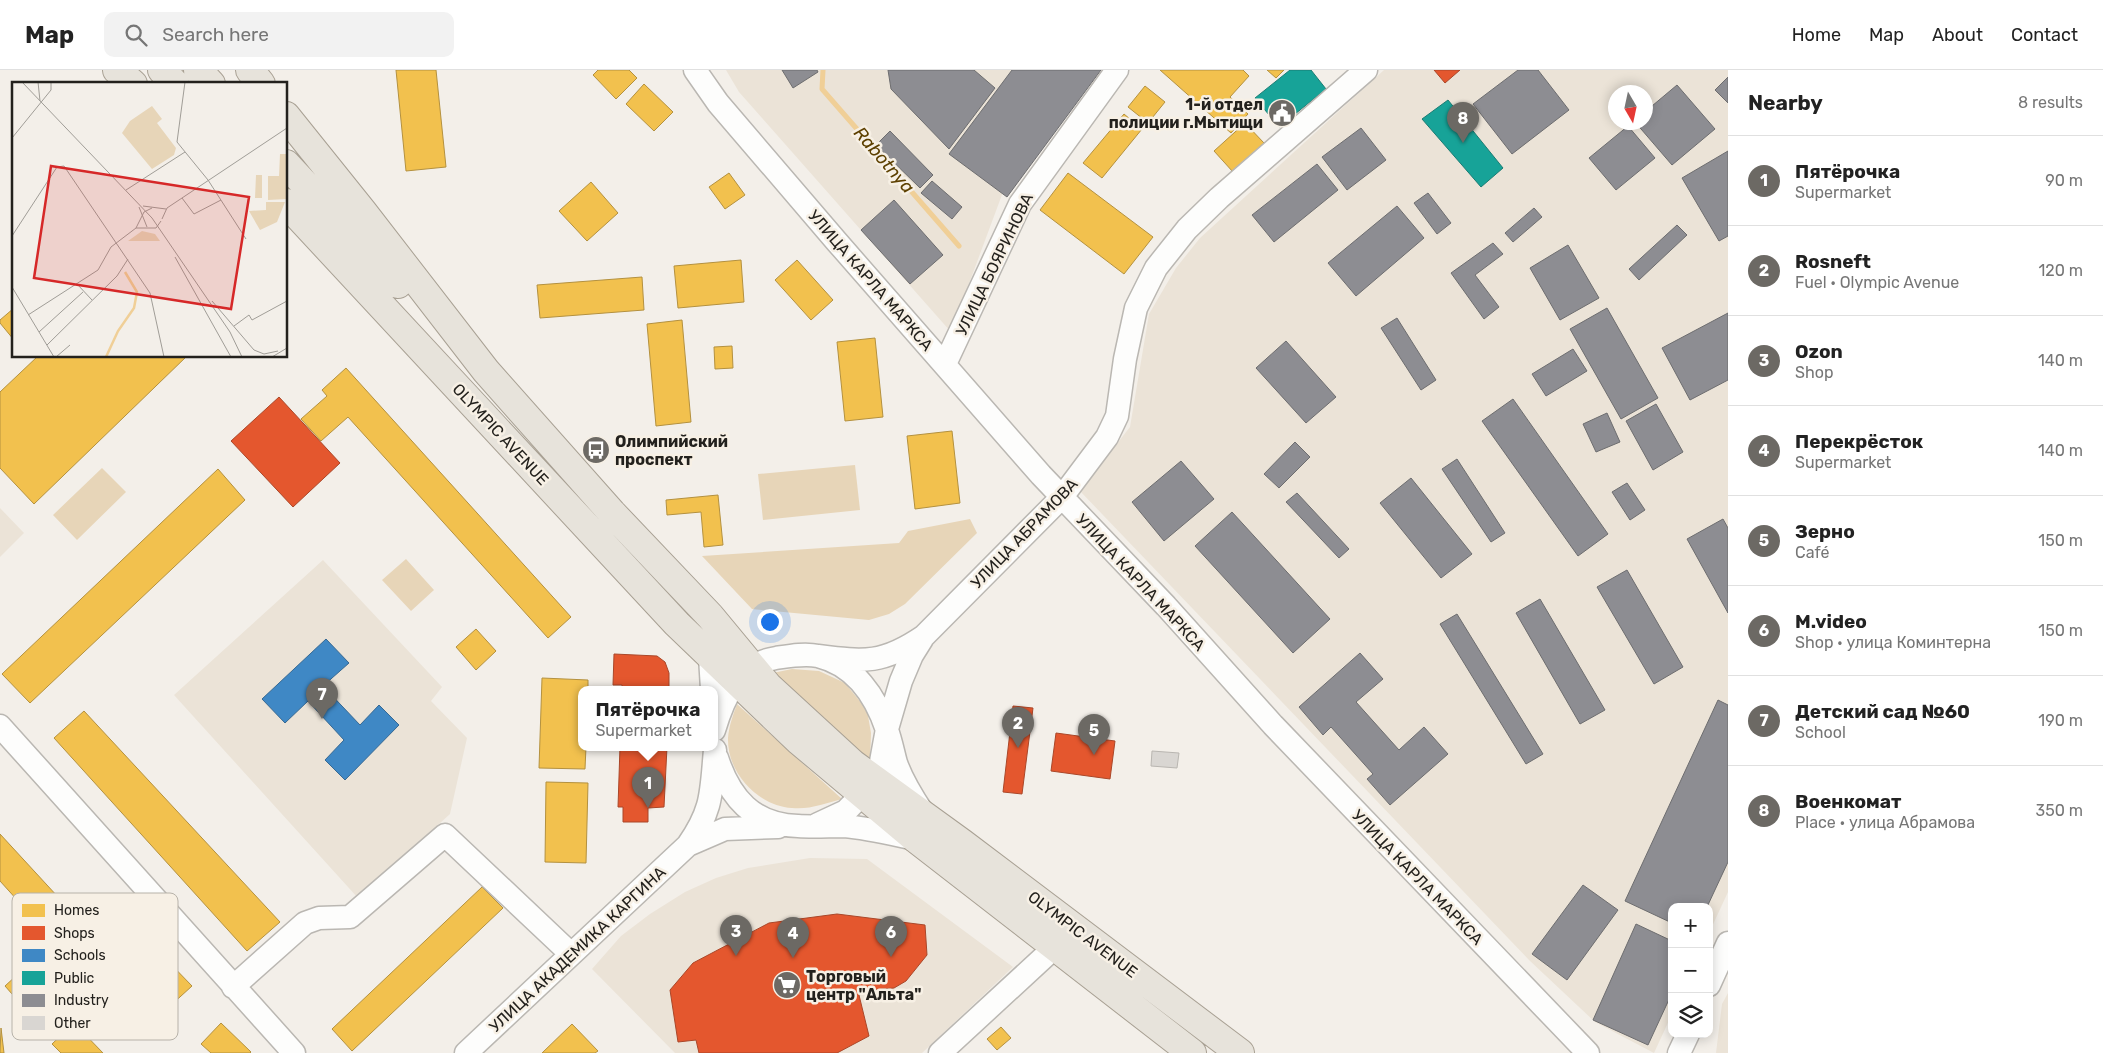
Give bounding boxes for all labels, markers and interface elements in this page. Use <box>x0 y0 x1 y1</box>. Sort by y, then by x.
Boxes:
search box <box>104 12 454 57</box>
text: Map <box>25 21 74 49</box>
icon: search <box>122 21 150 49</box>
text: Search here <box>162 23 269 46</box>
text: Home <box>1792 24 1841 46</box>
text: Map <box>1869 24 1904 46</box>
text: About <box>1932 24 1983 46</box>
text: Contact <box>2011 24 2078 46</box>
inset map <box>12 82 288 358</box>
north arrow <box>1608 85 1653 130</box>
text: Nearby <box>1748 90 1823 115</box>
text: 8 results <box>2018 93 2083 112</box>
place label: 1-й отдел полиции г.Мытищи <box>1109 95 1263 132</box>
public building icon: 1-й отдел полиции г.Мытищи <box>1267 98 1297 128</box>
pin: 8 <box>1447 102 1479 143</box>
water label: Rabotnya <box>849 122 919 198</box>
text: Пятёрочка <box>1795 160 1900 183</box>
text: 1 <box>1760 171 1768 190</box>
text: 90 m <box>2045 171 2083 190</box>
text: Supermarket <box>1795 183 1891 202</box>
street label: УЛИЦА БОЯРИНОВА <box>952 190 1037 338</box>
street label: УЛИЦА КАРЛА МАРКСА <box>804 206 937 355</box>
text: Rosneft <box>1795 250 1871 273</box>
text: 2 <box>1759 261 1769 280</box>
text: 120 m <box>2038 261 2083 280</box>
text: Fuel · Olympic Avenue <box>1795 273 1959 292</box>
text: Ozon <box>1795 340 1843 363</box>
text: 3 <box>1759 351 1769 370</box>
text: 140 m <box>2038 351 2083 370</box>
text: Shop <box>1795 363 1833 382</box>
street label: OLYMPIC AVENUE <box>449 380 553 489</box>
text: Перекрёсток <box>1795 430 1923 453</box>
place label: Олимпийский проспект <box>615 432 728 469</box>
bus stop icon: Олимпийский проспект <box>581 435 611 465</box>
text: 4 <box>1759 441 1769 460</box>
text: 140 m <box>2038 441 2083 460</box>
text: Supermarket <box>1795 453 1891 472</box>
street label: УЛИЦА АБРАМОВА <box>967 474 1082 592</box>
street label: УЛИЦА КАРЛА МАРКСА <box>1072 510 1209 655</box>
text: Зерно <box>1795 520 1855 543</box>
text: 5 <box>1759 531 1769 550</box>
text: 150 m <box>2038 531 2083 550</box>
text: Café <box>1795 543 1829 562</box>
your location <box>757 609 783 635</box>
text: M.video <box>1795 610 1867 633</box>
text: 6 <box>1759 621 1769 640</box>
text: 150 m <box>2038 621 2083 640</box>
text: Shop · улица Коминтерна <box>1795 633 1991 652</box>
pin: 7 <box>306 678 338 719</box>
popup <box>578 686 718 751</box>
text: Пятёрочка <box>595 698 701 721</box>
text: Детский сад №60 <box>1795 700 1970 723</box>
pin: 2 <box>1002 707 1034 748</box>
text: 7 <box>1759 711 1769 730</box>
text: 190 m <box>2038 711 2083 730</box>
pin: 5 <box>1078 714 1110 755</box>
text: Supermarket <box>595 721 692 740</box>
text: School <box>1795 723 1846 742</box>
pin: 1 <box>632 767 664 808</box>
text: Военкомат <box>1795 790 1901 813</box>
text: 8 <box>1759 801 1769 820</box>
text: 350 m <box>2036 801 2083 820</box>
street label: УЛИЦА КАРЛА МАРКСА <box>1348 806 1487 949</box>
text: Place · улица Абрамова <box>1795 813 1975 832</box>
street label: УЛИЦА АКАДЕМИКА КАРГИНА <box>485 862 670 1036</box>
street label: OLYMPIC AVENUE <box>1024 887 1141 982</box>
legend <box>12 893 178 1040</box>
text: Homes <box>54 902 99 919</box>
map controls <box>1668 903 1713 1038</box>
button: + <box>1668 903 1713 948</box>
pin: 3 <box>720 915 752 956</box>
pin: 6 <box>875 916 907 957</box>
pin: 4 <box>777 917 809 958</box>
text: Shops <box>54 925 95 942</box>
text: Schools <box>54 947 106 964</box>
button: − <box>1668 948 1713 993</box>
place label: Торговый центр "Альта" <box>806 967 922 1004</box>
text: Public <box>54 970 95 987</box>
supermarket icon: Торговый центр "Альта" <box>772 970 802 1000</box>
text: Industry <box>54 992 109 1009</box>
button: layers <box>1668 993 1713 1038</box>
text: Other <box>54 1015 91 1032</box>

